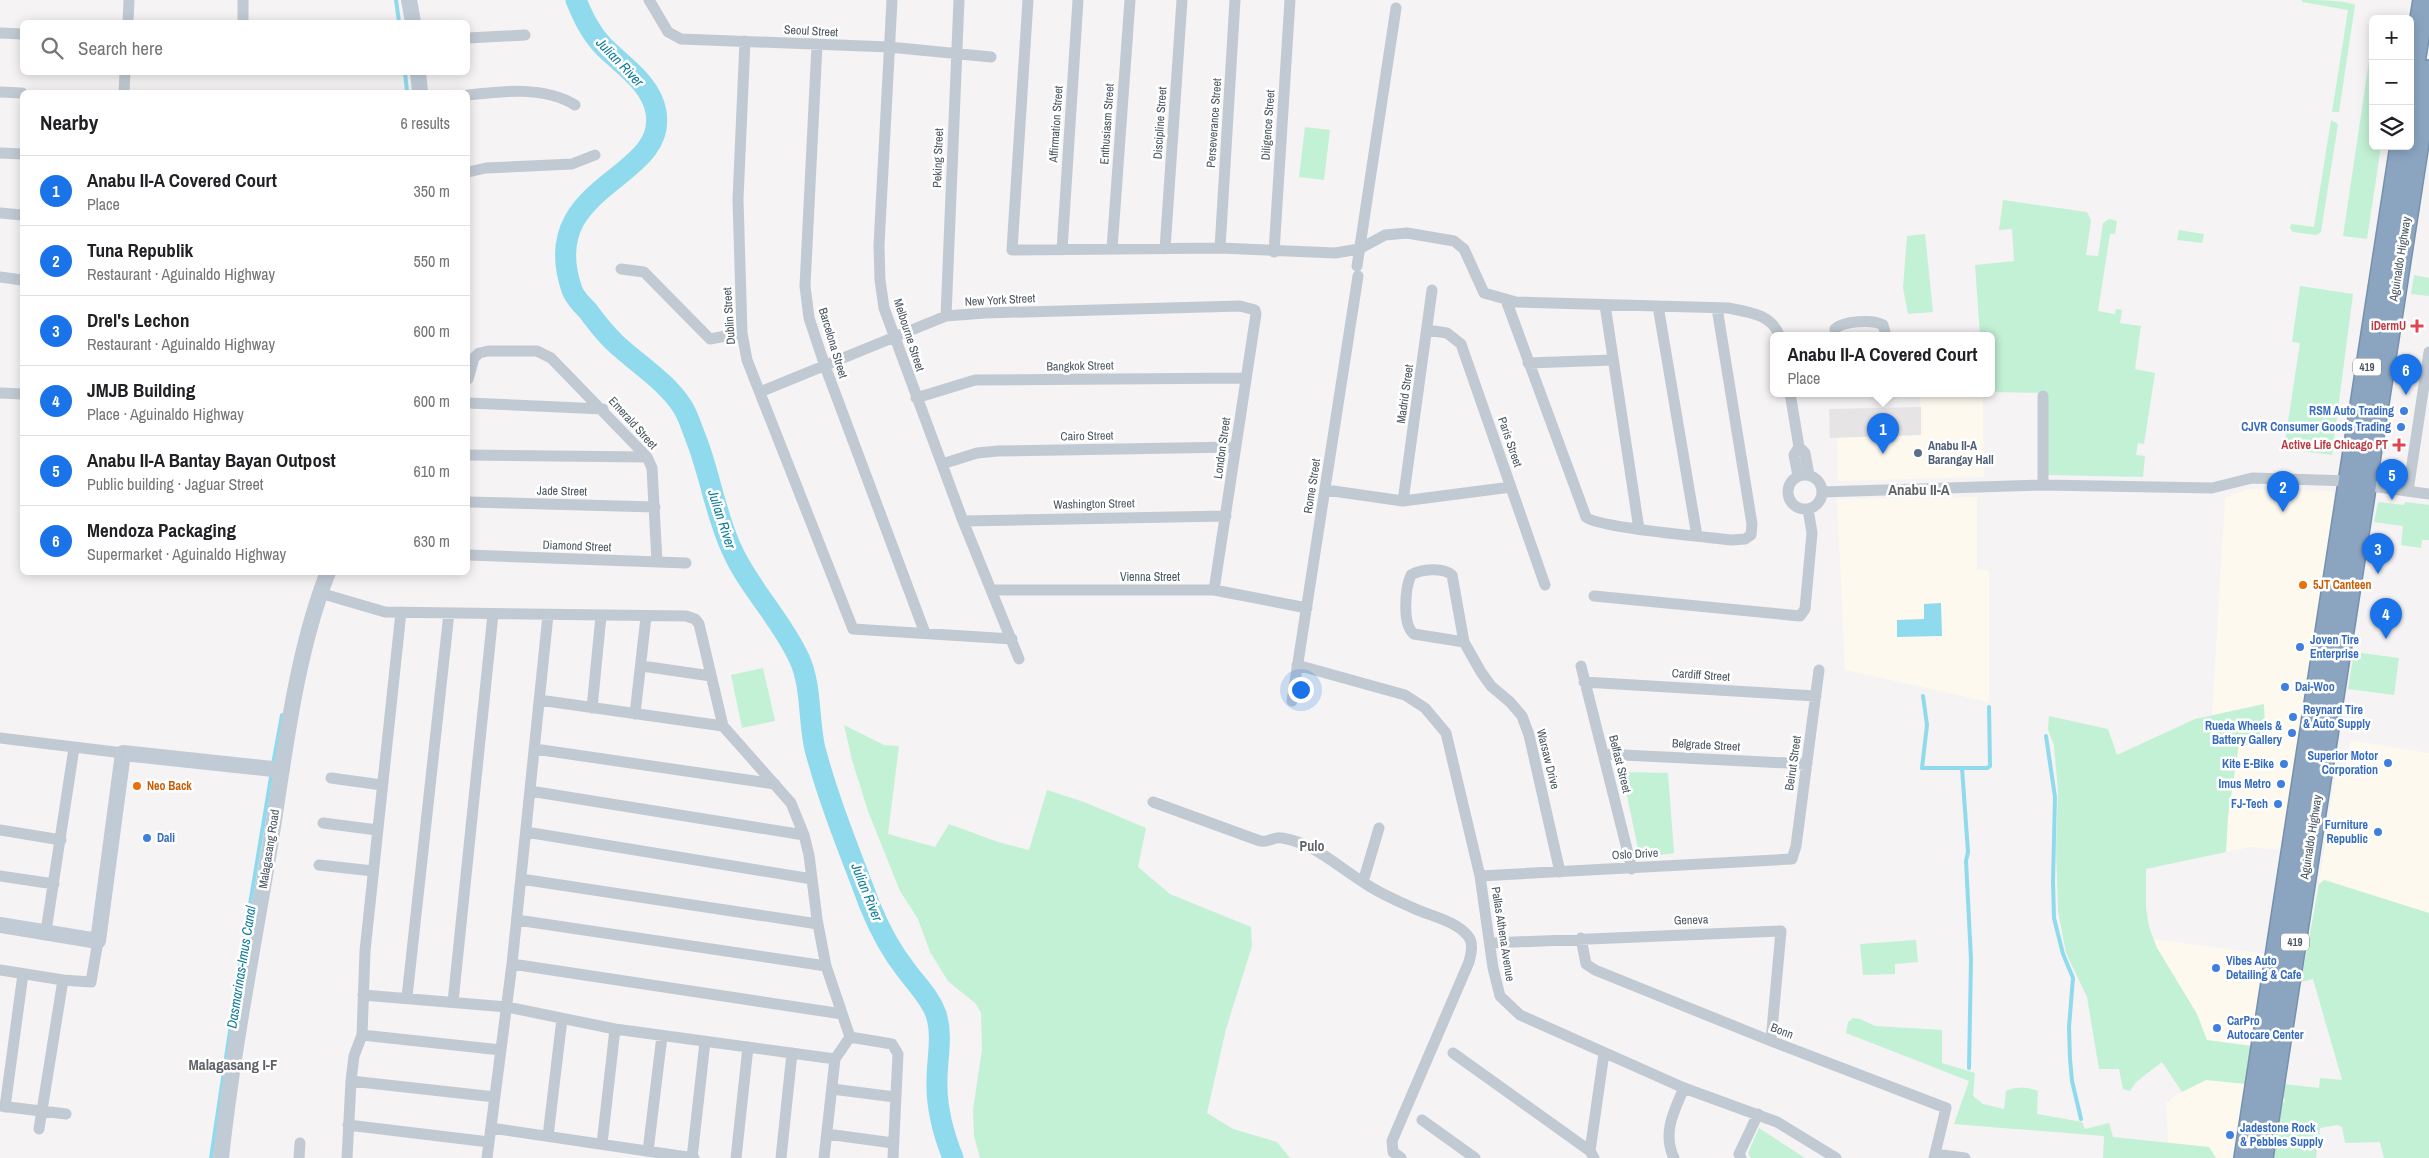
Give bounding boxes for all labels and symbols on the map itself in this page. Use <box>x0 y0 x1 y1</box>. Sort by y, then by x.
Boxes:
street label: Seoul Street <box>784 22 839 40</box>
water label: Julian River <box>592 33 649 91</box>
street label: Perseverance Street <box>1203 77 1225 168</box>
street label: Enthusiasm Street <box>1096 83 1118 165</box>
street label: Affirmation Street <box>1045 85 1067 164</box>
street label: Discipline Street <box>1149 86 1171 160</box>
street label: Diligence Street <box>1258 89 1278 161</box>
street label: Peking Street <box>929 128 947 188</box>
street label: Aguinaldo Highway <box>2385 216 2415 303</box>
street label: Dublin Street <box>719 287 739 345</box>
street label: New York Street <box>964 290 1036 310</box>
street label: Melbourne Street <box>890 297 928 374</box>
street label: Barcelona Street <box>815 306 851 381</box>
place label: iDermU <box>2371 318 2406 334</box>
marker: iDermU <box>2410 319 2424 333</box>
pin: 6 <box>2390 354 2422 395</box>
street label: Bangkok Street <box>1046 357 1114 375</box>
road number: 419 <box>2353 358 2381 376</box>
street label: Madrid Street <box>1393 363 1417 425</box>
street label: Emerald Street <box>605 393 661 453</box>
place label: RSM Auto Trading <box>2309 403 2394 419</box>
marker: RSM Auto Trading <box>2398 405 2410 417</box>
pin: 1 <box>1867 413 1899 454</box>
street label: Paris Street <box>1494 415 1526 469</box>
street label: London Street <box>1210 416 1234 480</box>
place label: CJVR Consumer Goods Trading <box>2241 419 2391 435</box>
marker: CJVR Consumer Goods Trading <box>2395 421 2407 433</box>
street label: Cairo Street <box>1060 428 1114 444</box>
place label: Active Life Chicago PT <box>2281 437 2388 453</box>
place label: Anabu II-A Barangay Hall <box>1928 438 1994 468</box>
marker: Active Life Chicago PT <box>2392 438 2406 452</box>
marker: Anabu II-A Barangay Hall <box>1912 447 1924 459</box>
street label: Rome Street <box>1300 457 1324 515</box>
pin: 5 <box>2376 459 2408 500</box>
pin: 2 <box>2267 471 2299 512</box>
district label: Anabu II-A <box>1888 479 1950 500</box>
street label: Jade Street <box>537 483 588 499</box>
water label: Julian River <box>704 486 740 552</box>
street label: Washington Street <box>1053 495 1135 513</box>
pin: 3 <box>2362 533 2394 574</box>
street label: Diamond Street <box>542 537 612 555</box>
street label: Vienna Street <box>1120 569 1180 585</box>
place label: 5JT Canteen <box>2313 577 2372 593</box>
marker: 5JT Canteen <box>2297 579 2309 591</box>
pin: 4 <box>2370 598 2402 639</box>
place label: Joven Tire Enterprise <box>2310 632 2360 662</box>
marker: Joven Tire Enterprise <box>2294 641 2306 653</box>
street label: Cardiff Street <box>1671 665 1731 685</box>
your location <box>1288 677 1314 703</box>
place label: Dai-Woo <box>2295 679 2335 695</box>
marker: Dai-Woo <box>2279 681 2291 693</box>
place label: Reynard Tire & Auto Supply <box>2303 702 2371 732</box>
marker: Reynard Tire & Auto Supply <box>2287 711 2299 723</box>
place label: Rueda Wheels & Battery Gallery <box>2205 718 2283 748</box>
street label: Warsaw Drive <box>1533 727 1563 791</box>
marker: Rueda Wheels & Battery Gallery <box>2286 727 2298 739</box>
street label: Belfast Street <box>1605 733 1635 795</box>
street label: Beirut Street <box>1781 734 1805 791</box>
street label: Belgrade Street <box>1671 735 1741 755</box>
place label: Superior Motor Corporation <box>2307 748 2378 778</box>
place label: Kite E-Bike <box>2222 756 2275 772</box>
marker: Superior Motor Corporation <box>2382 757 2394 769</box>
marker: Kite E-Bike <box>2278 758 2290 770</box>
place label: Imus Metro <box>2219 776 2271 792</box>
place label: Neo Back <box>147 778 192 794</box>
marker: Imus Metro <box>2275 778 2287 790</box>
marker: Neo Back <box>131 780 143 792</box>
street label: Aguinaldo Highway <box>2296 794 2326 881</box>
place label: FJ-Tech <box>2231 796 2268 812</box>
marker: FJ-Tech <box>2272 798 2284 810</box>
street label: Malagasang Road <box>255 808 283 890</box>
place label: Furniture Republic <box>2325 817 2369 847</box>
marker: Furniture Republic <box>2372 826 2384 838</box>
place label: Dali <box>157 830 175 846</box>
marker: Dali <box>141 832 153 844</box>
district label: Pulo <box>1300 837 1324 855</box>
street label: Oslo Drive <box>1611 845 1659 863</box>
water label: Julian River <box>847 859 887 925</box>
street label: Pallas Athena Avenue <box>1488 886 1518 982</box>
water label: Dasmarinas-Imus Canal <box>222 904 260 1030</box>
street label: Geneva <box>1673 911 1709 929</box>
road number: 419 <box>2281 934 2309 950</box>
place label: Vibes Auto Detailing & Cafe <box>2226 953 2302 983</box>
marker: Vibes Auto Detailing & Cafe <box>2210 962 2222 974</box>
place label: CarPro Autocare Center <box>2227 1013 2304 1043</box>
street label: Bonn <box>1768 1019 1796 1043</box>
marker: CarPro Autocare Center <box>2211 1022 2223 1034</box>
district label: Malagasang I-F <box>189 1054 277 1075</box>
place label: Jadestone Rock & Pebbles Supply <box>2240 1120 2324 1150</box>
marker: Jadestone Rock & Pebbles Supply <box>2224 1129 2236 1141</box>

